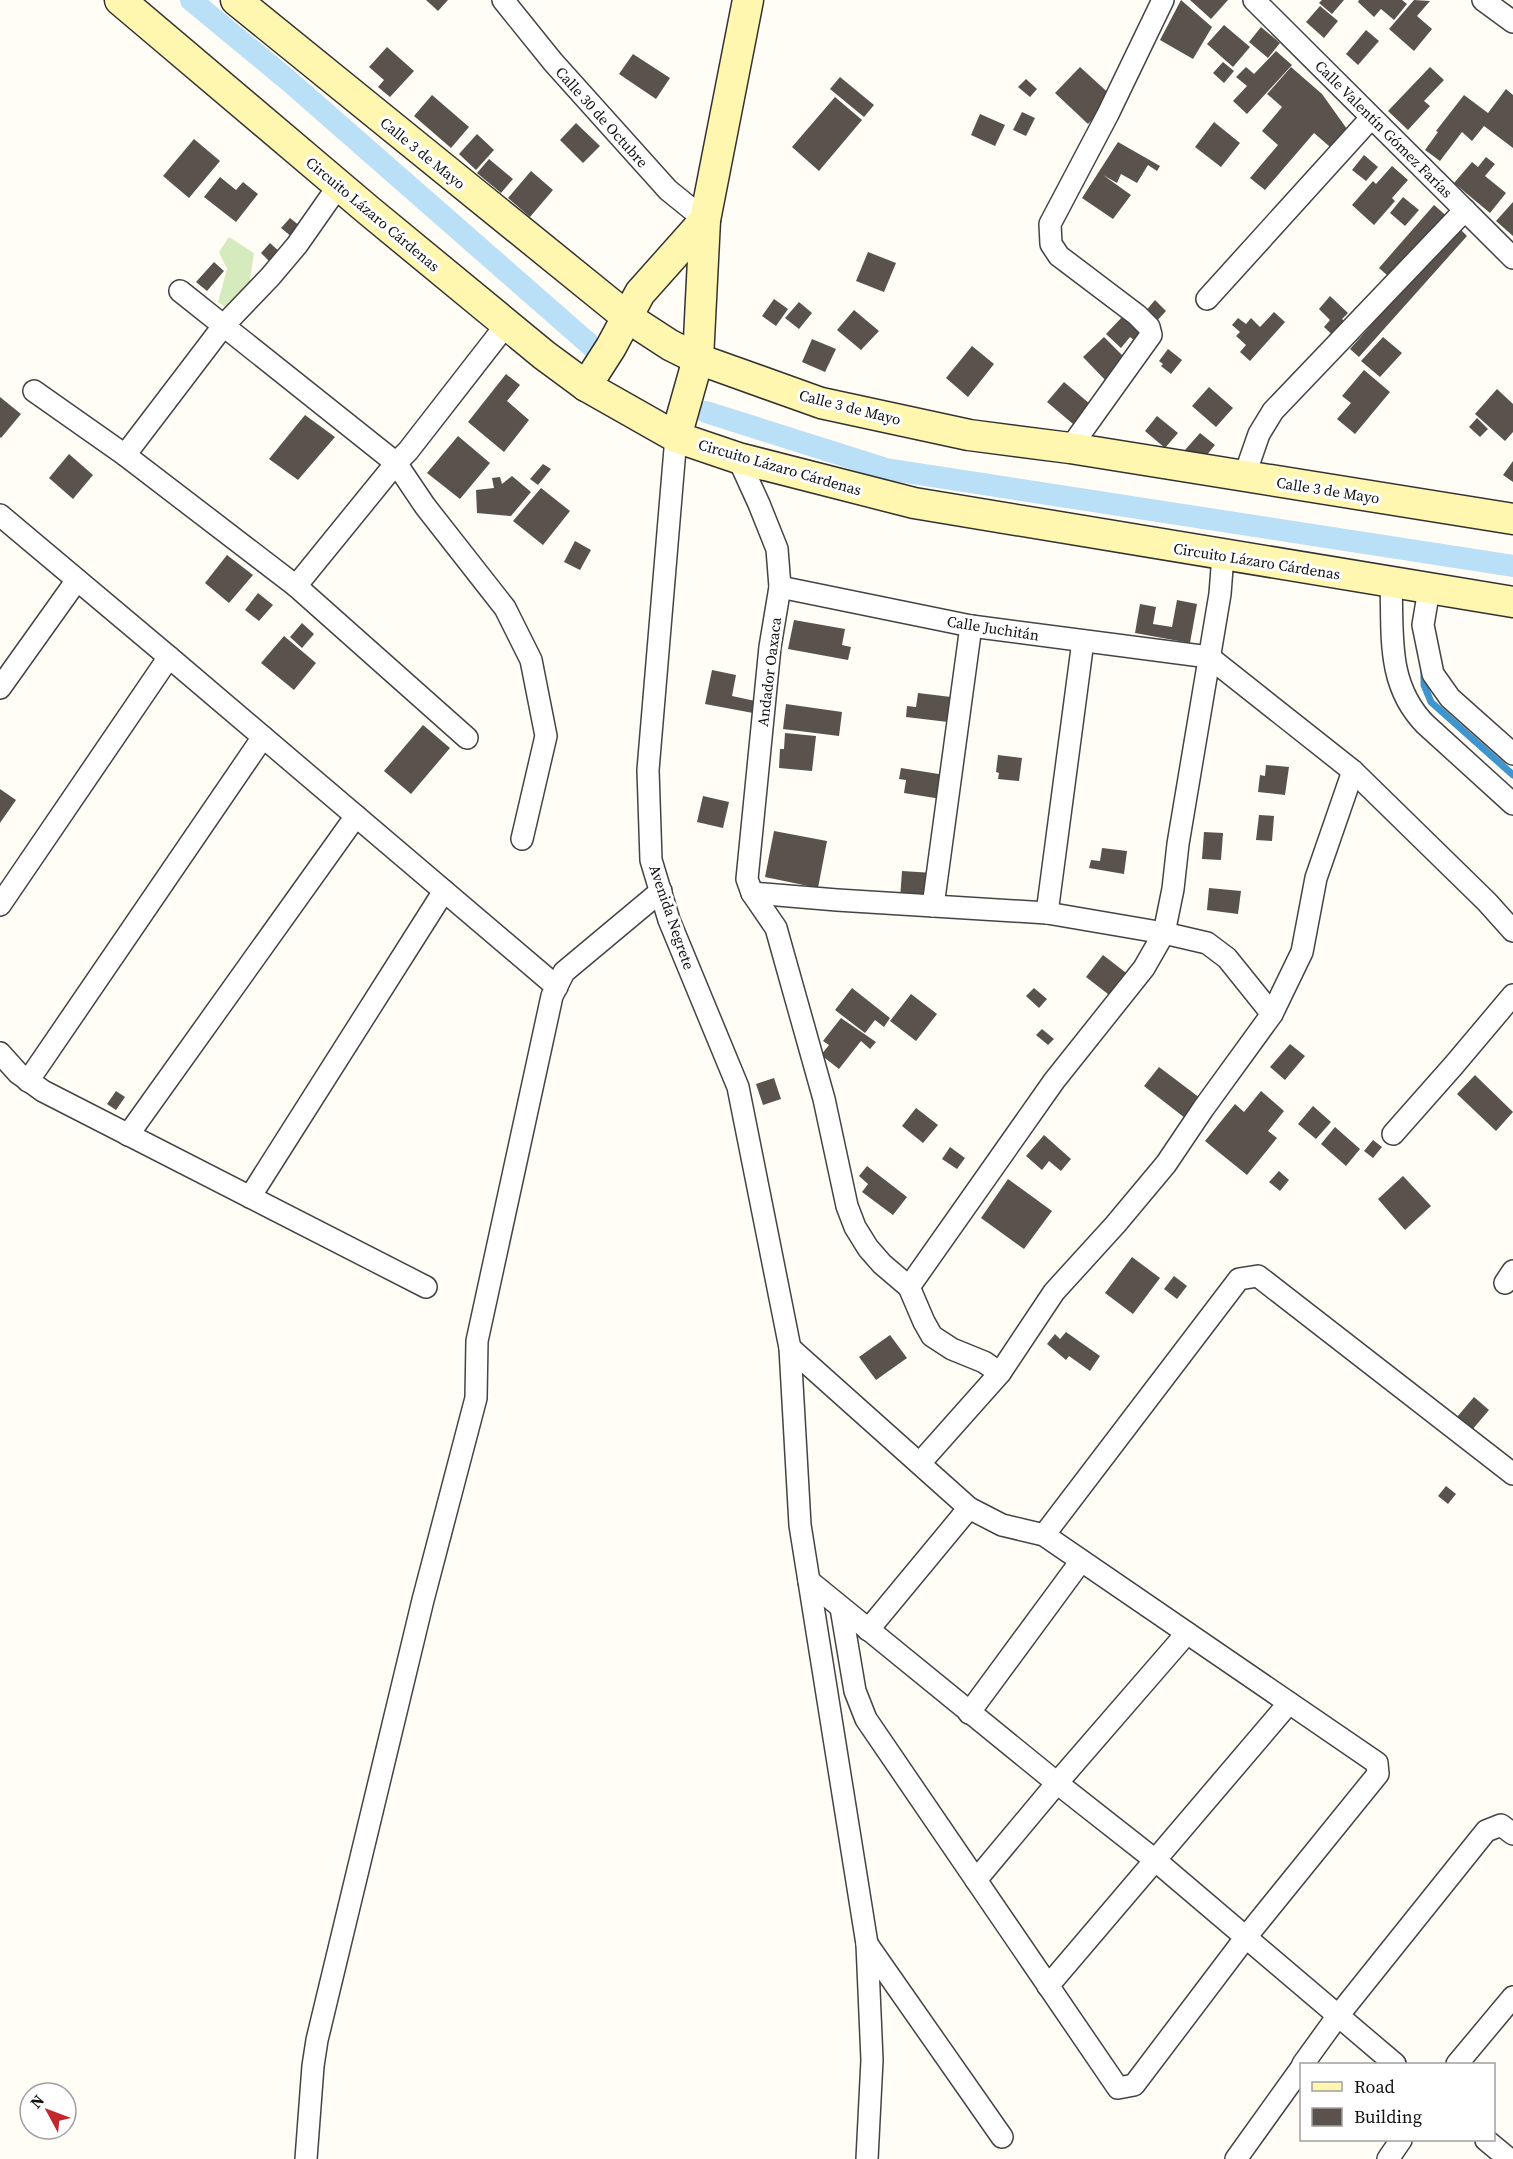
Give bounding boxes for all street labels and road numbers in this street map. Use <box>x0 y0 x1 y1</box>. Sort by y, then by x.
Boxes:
street label: Calle Valentín Gómez Farías <box>1310 55 1458 203</box>
street label: Calle 30 de Octubre <box>551 62 653 172</box>
street label: Calle 3 de Mayo <box>376 112 470 194</box>
street label: Circuito Lázaro Cárdenas <box>302 152 444 276</box>
street label: Calle 3 de Mayo <box>797 384 903 430</box>
street label: Circuito Lázaro Cárdenas <box>696 434 864 500</box>
street label: Calle 3 de Mayo <box>1275 471 1381 509</box>
street label: Circuito Lázaro Cárdenas <box>1172 537 1342 585</box>
street label: Calle Juchitán <box>945 610 1041 646</box>
street label: Andador Oaxaca <box>752 616 786 728</box>
street label: Avenida Negrete <box>644 862 700 973</box>

